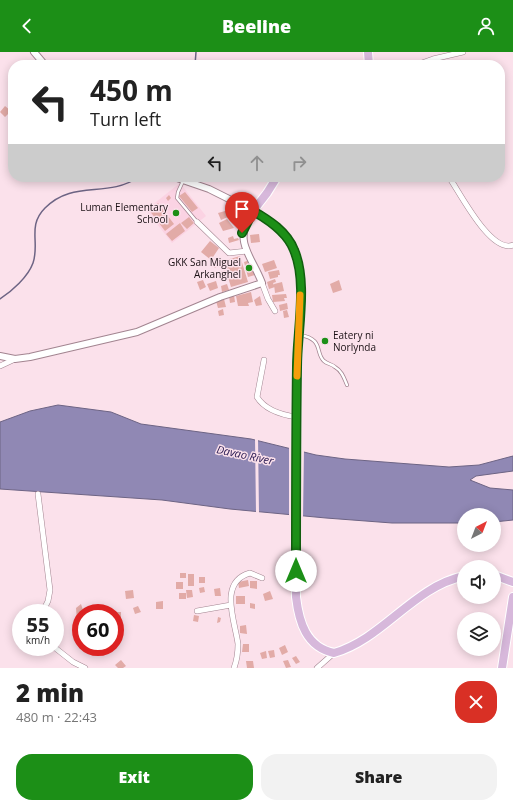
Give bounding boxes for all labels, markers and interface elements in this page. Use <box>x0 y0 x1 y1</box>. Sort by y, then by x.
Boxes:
text: Beeline <box>222 14 291 38</box>
icon: back <box>16 15 38 37</box>
icon: person <box>475 15 497 37</box>
text: 450 m <box>90 71 173 109</box>
icon: left <box>24 76 76 128</box>
text: Turn left <box>90 107 161 131</box>
icon: left <box>204 152 226 174</box>
icon: ahead <box>246 152 268 174</box>
icon: right <box>288 152 310 174</box>
pin <box>225 192 259 233</box>
icon: arrive <box>231 198 253 220</box>
place label: Luman Elementary School <box>80 200 169 226</box>
marker: Luman Elementary School <box>171 208 181 218</box>
place label: GKK San Miguel Arkanghel <box>168 255 241 281</box>
marker: GKK San Miguel Arkanghel <box>244 263 254 273</box>
place label: Eatery ni Norlynda <box>333 328 376 354</box>
marker: Eatery ni Norlynda <box>320 336 330 346</box>
water label: Davao River <box>215 441 276 468</box>
north arrow <box>457 508 501 552</box>
map controls <box>457 508 501 656</box>
position arrow <box>275 550 317 592</box>
button: sound <box>457 560 501 604</box>
speed limit sign: 60 <box>72 604 124 656</box>
text: 55 <box>27 611 49 638</box>
button: layers <box>457 612 501 656</box>
text: km/h <box>26 633 50 647</box>
text: 2 min <box>16 676 84 709</box>
button: close <box>455 681 497 723</box>
text: 480 m · 22:43 <box>16 708 97 726</box>
button: Exit <box>16 754 253 800</box>
button: Share <box>261 754 497 800</box>

